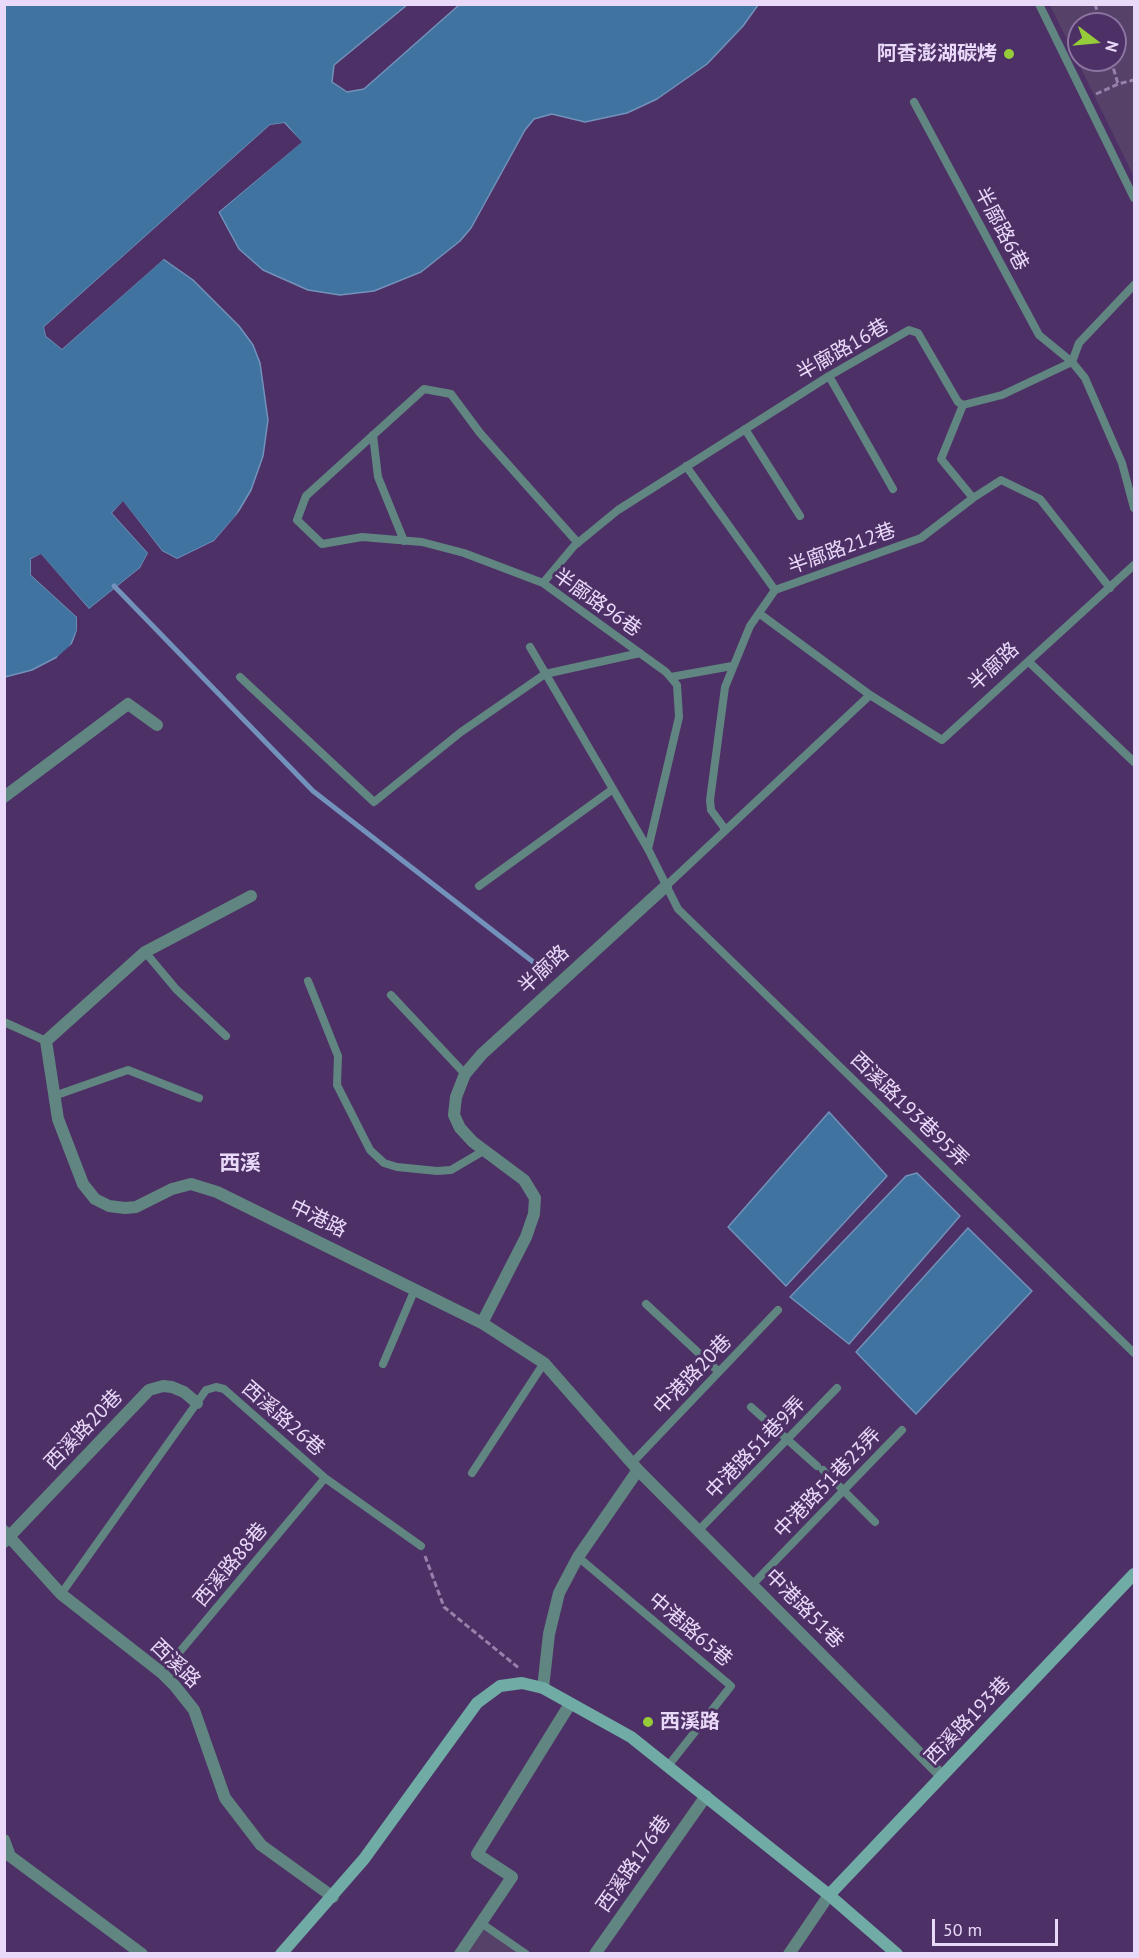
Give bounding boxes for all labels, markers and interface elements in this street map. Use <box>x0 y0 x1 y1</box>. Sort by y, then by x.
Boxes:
north arrow <box>1067 12 1127 72</box>
text: N <box>1101 39 1123 54</box>
place label: 阿香澎湖碳烤 <box>877 42 997 66</box>
marker: 阿香澎湖碳烤 <box>1002 47 1016 61</box>
street label: 半廍路6巷 <box>969 183 1033 275</box>
street label: 半廍路16巷 <box>793 314 893 386</box>
street label: 半廍路212巷 <box>785 518 899 580</box>
street label: 半廍路96巷 <box>548 564 646 642</box>
street label: 半廍路 <box>964 638 1024 696</box>
street label: 半廍路 <box>514 941 574 999</box>
street label: 西溪路193巷95弄 <box>845 1048 973 1172</box>
district label: 西溪 <box>219 1151 261 1177</box>
street label: 中港路 <box>286 1195 350 1243</box>
street label: 中港路20巷 <box>649 1330 737 1420</box>
street label: 西溪路26巷 <box>237 1377 329 1461</box>
street label: 西溪路20巷 <box>40 1385 128 1475</box>
street label: 中港路51巷9弄 <box>701 1392 811 1504</box>
street label: 中港路51巷23弄 <box>769 1423 887 1543</box>
street label: 西溪路88巷 <box>189 1518 273 1612</box>
street label: 中港路51巷 <box>760 1565 848 1653</box>
street label: 中港路65巷 <box>643 1588 737 1672</box>
street label: 西溪路 <box>145 1635 205 1693</box>
street label: 西溪路193巷 <box>920 1672 1016 1770</box>
place label: 西溪路 <box>660 1710 720 1734</box>
marker: 西溪路 <box>641 1715 655 1729</box>
street label: 西溪路176巷 <box>592 1811 676 1917</box>
scale bar <box>935 1907 1061 1945</box>
text: 50 m <box>943 1918 982 1941</box>

